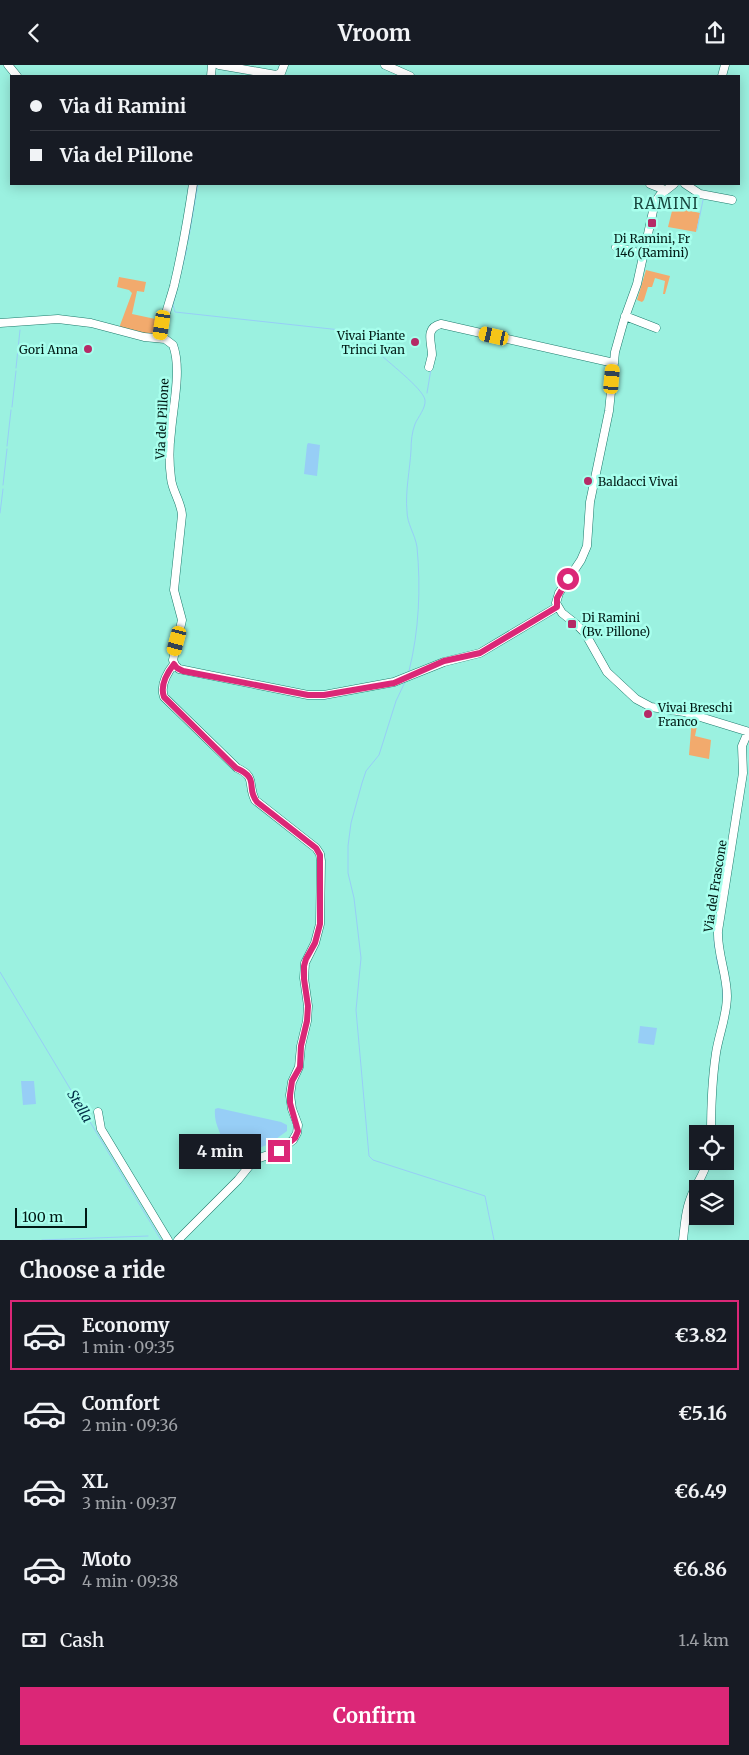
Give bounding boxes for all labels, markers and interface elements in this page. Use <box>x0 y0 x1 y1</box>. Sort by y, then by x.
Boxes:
icon: back <box>20 19 48 47</box>
text: Vroom <box>338 19 411 47</box>
icon: share <box>701 19 729 47</box>
text: Via di Ramini <box>60 94 186 118</box>
text: Via del Pillone <box>60 143 193 167</box>
district label: RAMINI <box>633 194 699 213</box>
marker: Di Ramini, Fr 146 (Ramini) <box>646 217 658 229</box>
place label: Di Ramini, Fr 146 (Ramini) <box>614 231 691 260</box>
car <box>152 309 171 341</box>
car <box>477 325 510 347</box>
place label: Vivai Piante Trinci Ivan <box>336 328 405 357</box>
marker: Vivai Piante Trinci Ivan <box>409 336 421 348</box>
place label: Gori Anna <box>19 342 79 357</box>
marker: Gori Anna <box>82 343 94 355</box>
car <box>603 363 620 395</box>
street label: Via del Pillone <box>152 378 172 461</box>
place label: Baldacci Vivai <box>598 474 678 489</box>
marker: Baldacci Vivai <box>582 475 594 487</box>
route start <box>557 568 579 590</box>
place label: Di Ramini (Bv. Pillone) <box>582 610 650 639</box>
marker: Di Ramini (Bv. Pillone) <box>566 618 578 630</box>
car <box>165 625 188 657</box>
place label: Vivai Breschi Franco <box>657 700 733 729</box>
marker: Vivai Breschi Franco <box>642 708 654 720</box>
street label: Via del Frascone <box>700 839 730 934</box>
water label: Stella <box>63 1086 97 1126</box>
map controls <box>689 1125 734 1225</box>
button: locate <box>689 1125 734 1170</box>
callout: 4 min <box>179 1133 262 1169</box>
route end <box>268 1140 290 1162</box>
text: 4 min <box>197 1141 243 1161</box>
button: layers <box>689 1180 734 1225</box>
scale bar <box>15 1205 88 1228</box>
text: 100 m <box>22 1208 63 1226</box>
text: Choose a ride <box>20 1256 165 1284</box>
icon: car <box>22 1313 67 1358</box>
text: Economy <box>82 1313 170 1337</box>
text: €3.82 <box>675 1323 727 1347</box>
text: 1 min · 09:35 <box>82 1337 175 1357</box>
icon: car <box>22 1391 67 1436</box>
text: Comfort <box>82 1391 160 1415</box>
text: €5.16 <box>678 1401 727 1425</box>
text: 2 min · 09:36 <box>82 1415 178 1435</box>
icon: car <box>22 1469 67 1514</box>
text: XL <box>82 1469 108 1493</box>
text: €6.49 <box>674 1479 727 1503</box>
text: 3 min · 09:37 <box>82 1493 177 1513</box>
icon: car <box>22 1547 67 1592</box>
text: Moto <box>82 1547 131 1571</box>
text: €6.86 <box>673 1557 727 1581</box>
text: 4 min · 09:38 <box>82 1571 178 1591</box>
icon: cash <box>20 1626 48 1654</box>
text: Cash <box>60 1628 104 1652</box>
text: 1.4 km <box>679 1630 729 1650</box>
button: Confirm <box>20 1687 729 1745</box>

